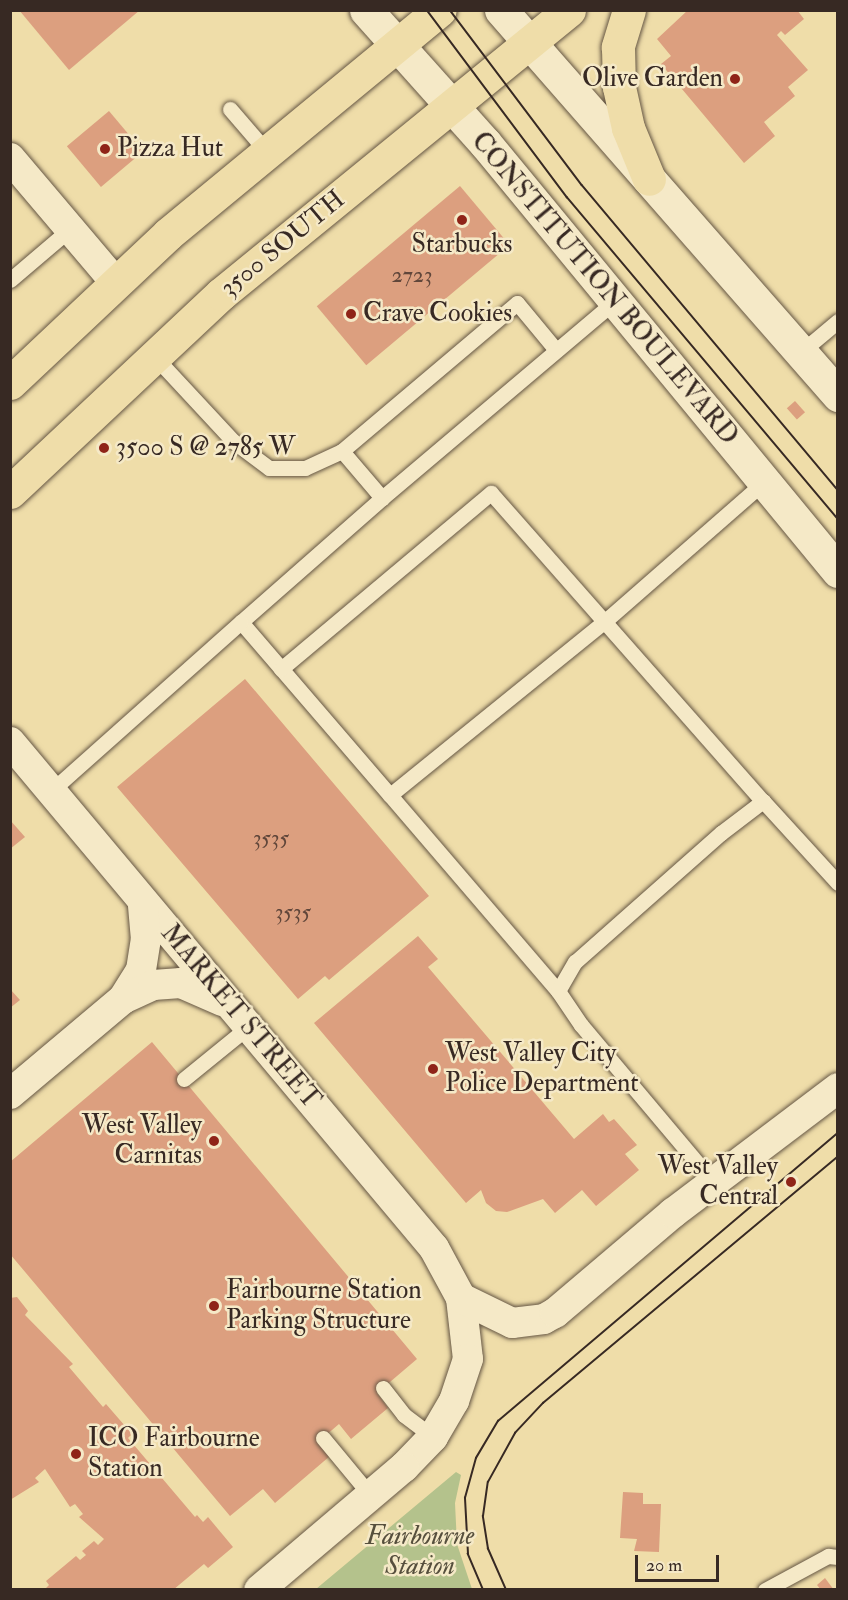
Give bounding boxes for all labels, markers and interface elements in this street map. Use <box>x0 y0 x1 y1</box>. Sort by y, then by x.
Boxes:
place label: Olive Garden <box>582 63 723 95</box>
marker: Olive Garden <box>728 72 742 86</box>
street label: CONSTITUTION BOULEVARD <box>464 127 744 451</box>
place label: Pizza Hut <box>117 133 223 165</box>
marker: Pizza Hut <box>98 142 112 156</box>
street label: 3500 SOUTH <box>214 184 352 304</box>
marker: Starbucks <box>455 213 469 227</box>
place label: Starbucks <box>411 229 513 261</box>
house number: 2723 <box>392 263 432 289</box>
place label: Crave Cookies <box>363 298 512 330</box>
marker: Crave Cookies <box>344 307 358 321</box>
place label: 3500 S @ 2785 W <box>116 432 295 464</box>
marker: 3500 S @ 2785 W <box>97 441 111 455</box>
house number: 3535 <box>253 826 289 852</box>
house number: 3535 <box>275 900 311 926</box>
street label: MARKET STREET <box>154 918 326 1116</box>
place label: West Valley City Police Department <box>445 1038 639 1100</box>
marker: West Valley City Police Department <box>426 1062 440 1076</box>
place label: West Valley Carnitas <box>82 1110 202 1172</box>
marker: West Valley Carnitas <box>207 1134 221 1148</box>
place label: West Valley Central <box>658 1151 778 1212</box>
marker: West Valley Central <box>782 1173 800 1191</box>
place label: Fairbourne Station Parking Structure <box>226 1275 422 1336</box>
marker: Fairbourne Station Parking Structure <box>207 1299 221 1313</box>
place label: ICO Fairbourne Station <box>88 1423 260 1484</box>
marker: ICO Fairbourne Station <box>69 1447 83 1461</box>
park label: Fairbourne Station <box>366 1521 474 1582</box>
scale bar <box>638 1543 722 1581</box>
text: 20 m <box>646 1554 682 1577</box>

